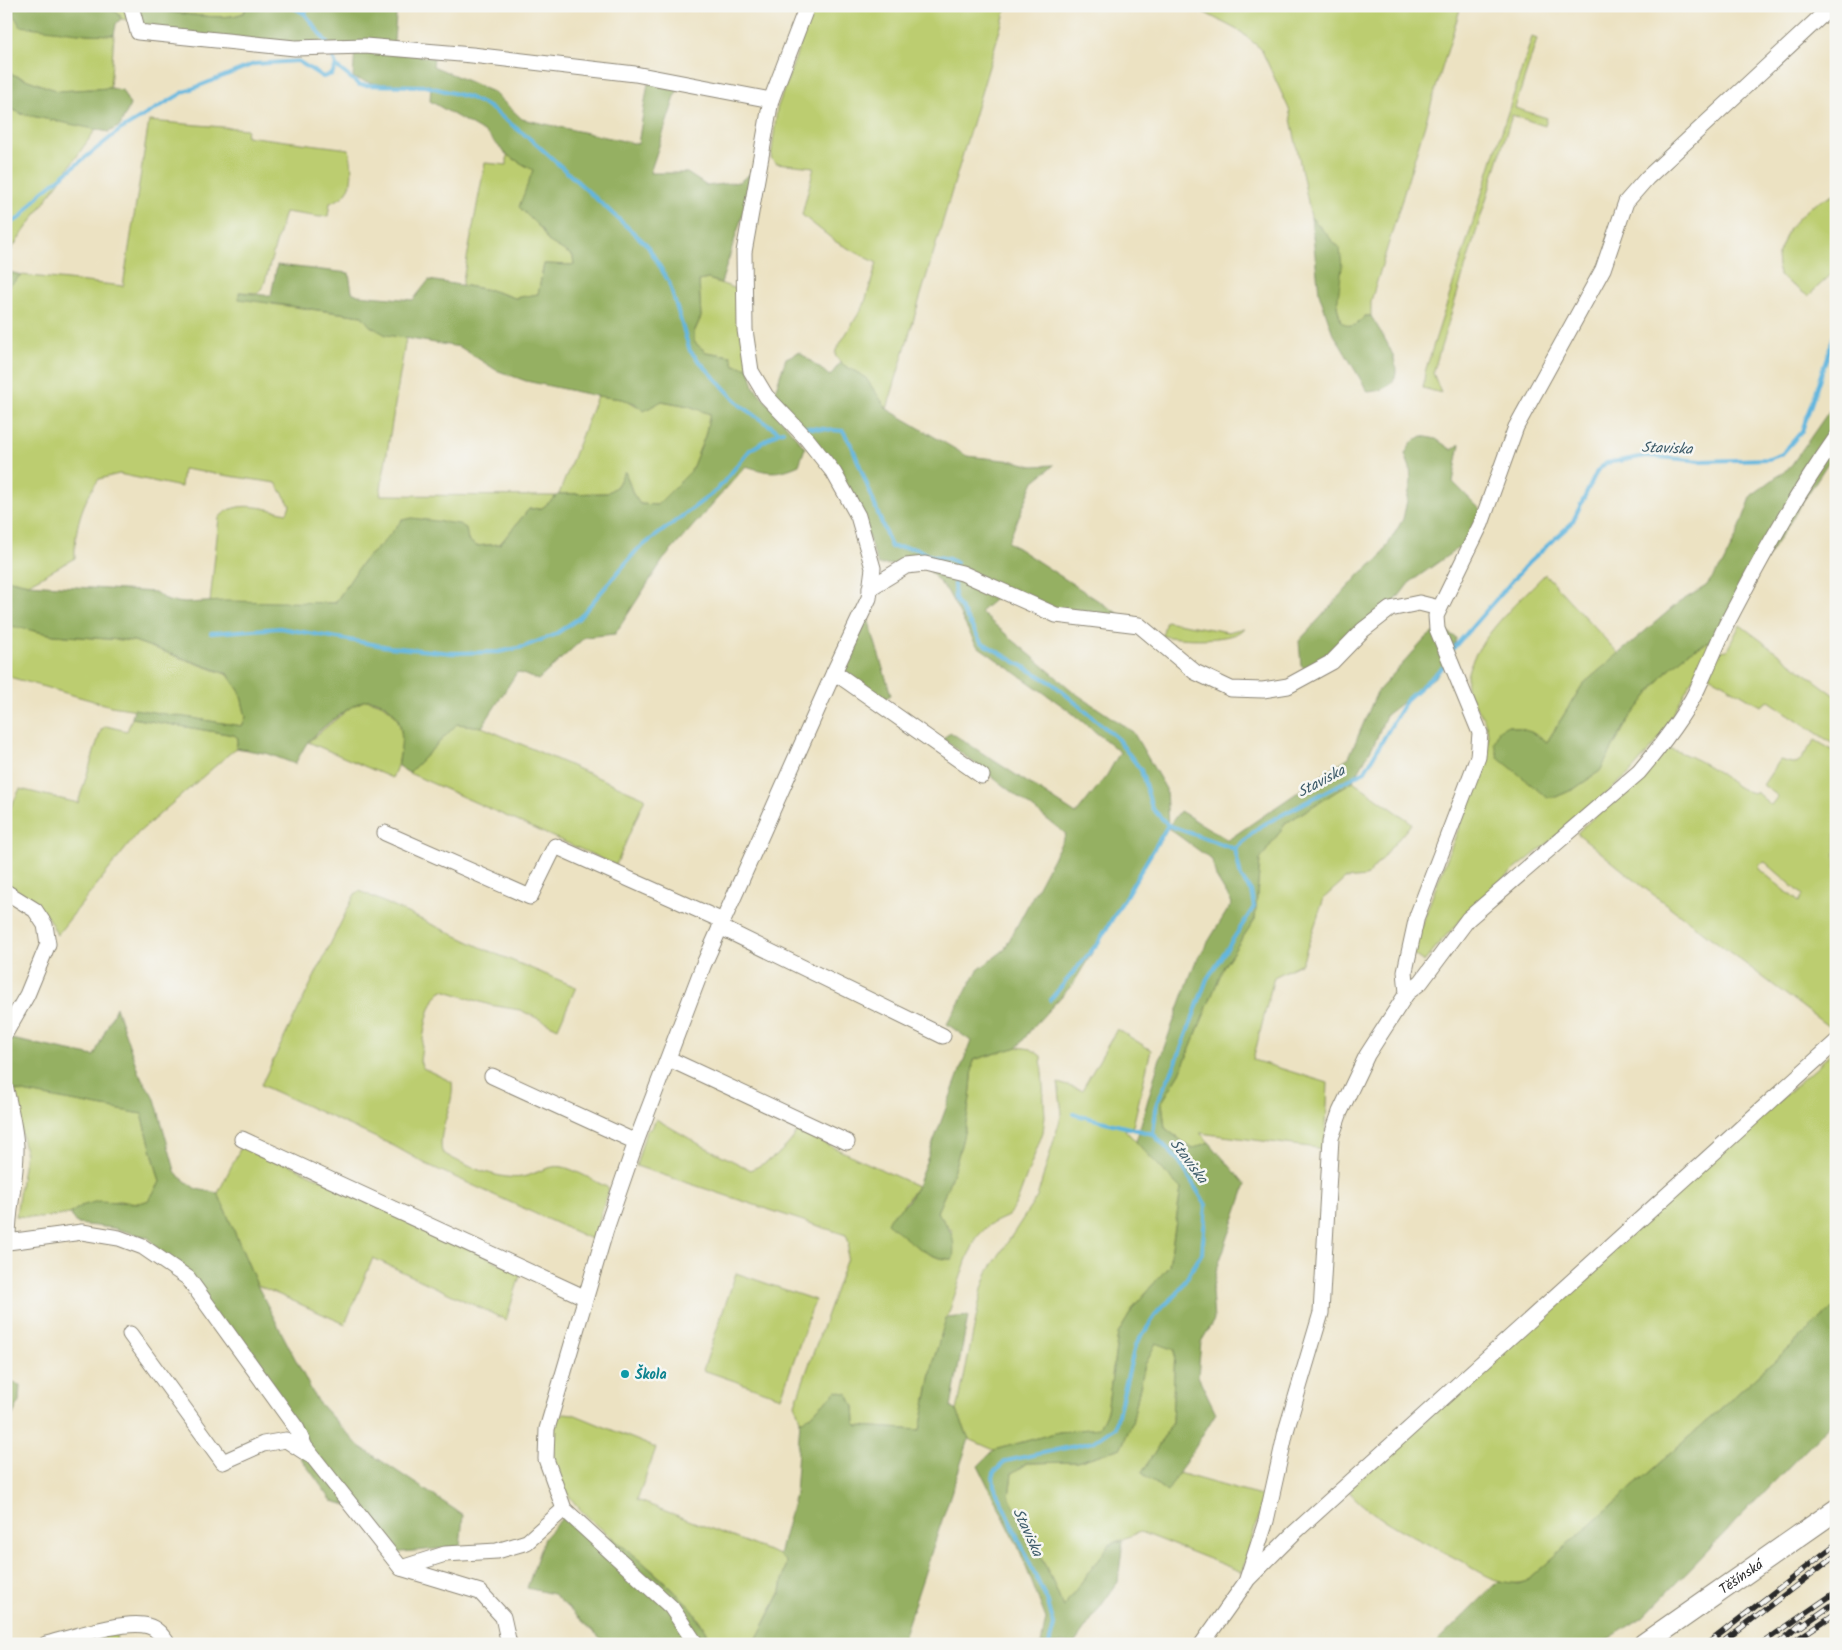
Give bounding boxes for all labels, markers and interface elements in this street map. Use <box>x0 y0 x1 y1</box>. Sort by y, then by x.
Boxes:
water label: Staviska <box>1641 436 1694 462</box>
water label: Staviska <box>1293 759 1351 804</box>
water label: Staviska <box>1163 1134 1214 1190</box>
place label: Škola <box>635 1364 667 1386</box>
marker: Škola <box>619 1368 631 1380</box>
water label: Staviska <box>1005 1504 1049 1562</box>
street label: Těšínská <box>1715 1553 1769 1600</box>

